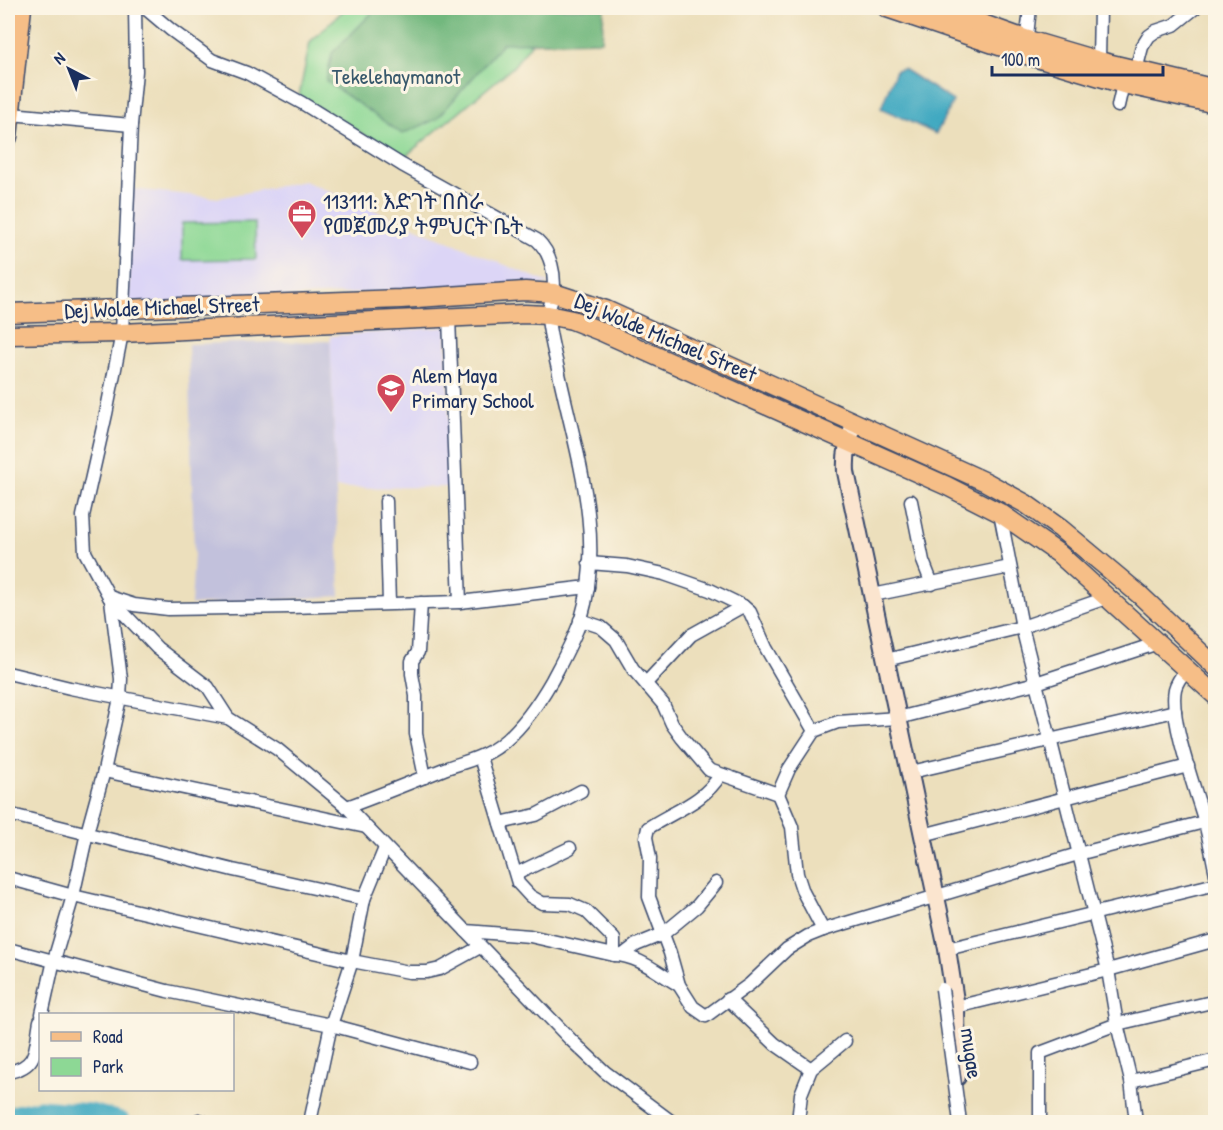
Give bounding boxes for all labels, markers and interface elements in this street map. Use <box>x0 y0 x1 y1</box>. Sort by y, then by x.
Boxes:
north arrow <box>39 39 99 99</box>
scale bar <box>992 39 1163 77</box>
text: N <box>48 47 70 69</box>
text: 100 m <box>1001 47 1040 72</box>
park label: Tekelehaymanot <box>332 61 461 91</box>
place label: 113111: እድገት በስራ የመጀመሪያ ትምህርት ቤት <box>323 186 523 241</box>
office icon: 113111: እድገት በስራ የመጀመሪያ ትምህርት ቤት <box>286 198 318 240</box>
street label: Dej Wolde Michael Street <box>570 285 762 389</box>
street label: Dej Wolde Michael Street <box>64 289 261 325</box>
place label: Alem Maya Primary School <box>412 360 534 415</box>
school or university icon: Alem Maya Primary School <box>375 372 407 414</box>
legend <box>39 1013 234 1091</box>
text: Road <box>93 1024 123 1049</box>
street label: mugae <box>954 1026 990 1081</box>
text: Park <box>93 1054 124 1079</box>

